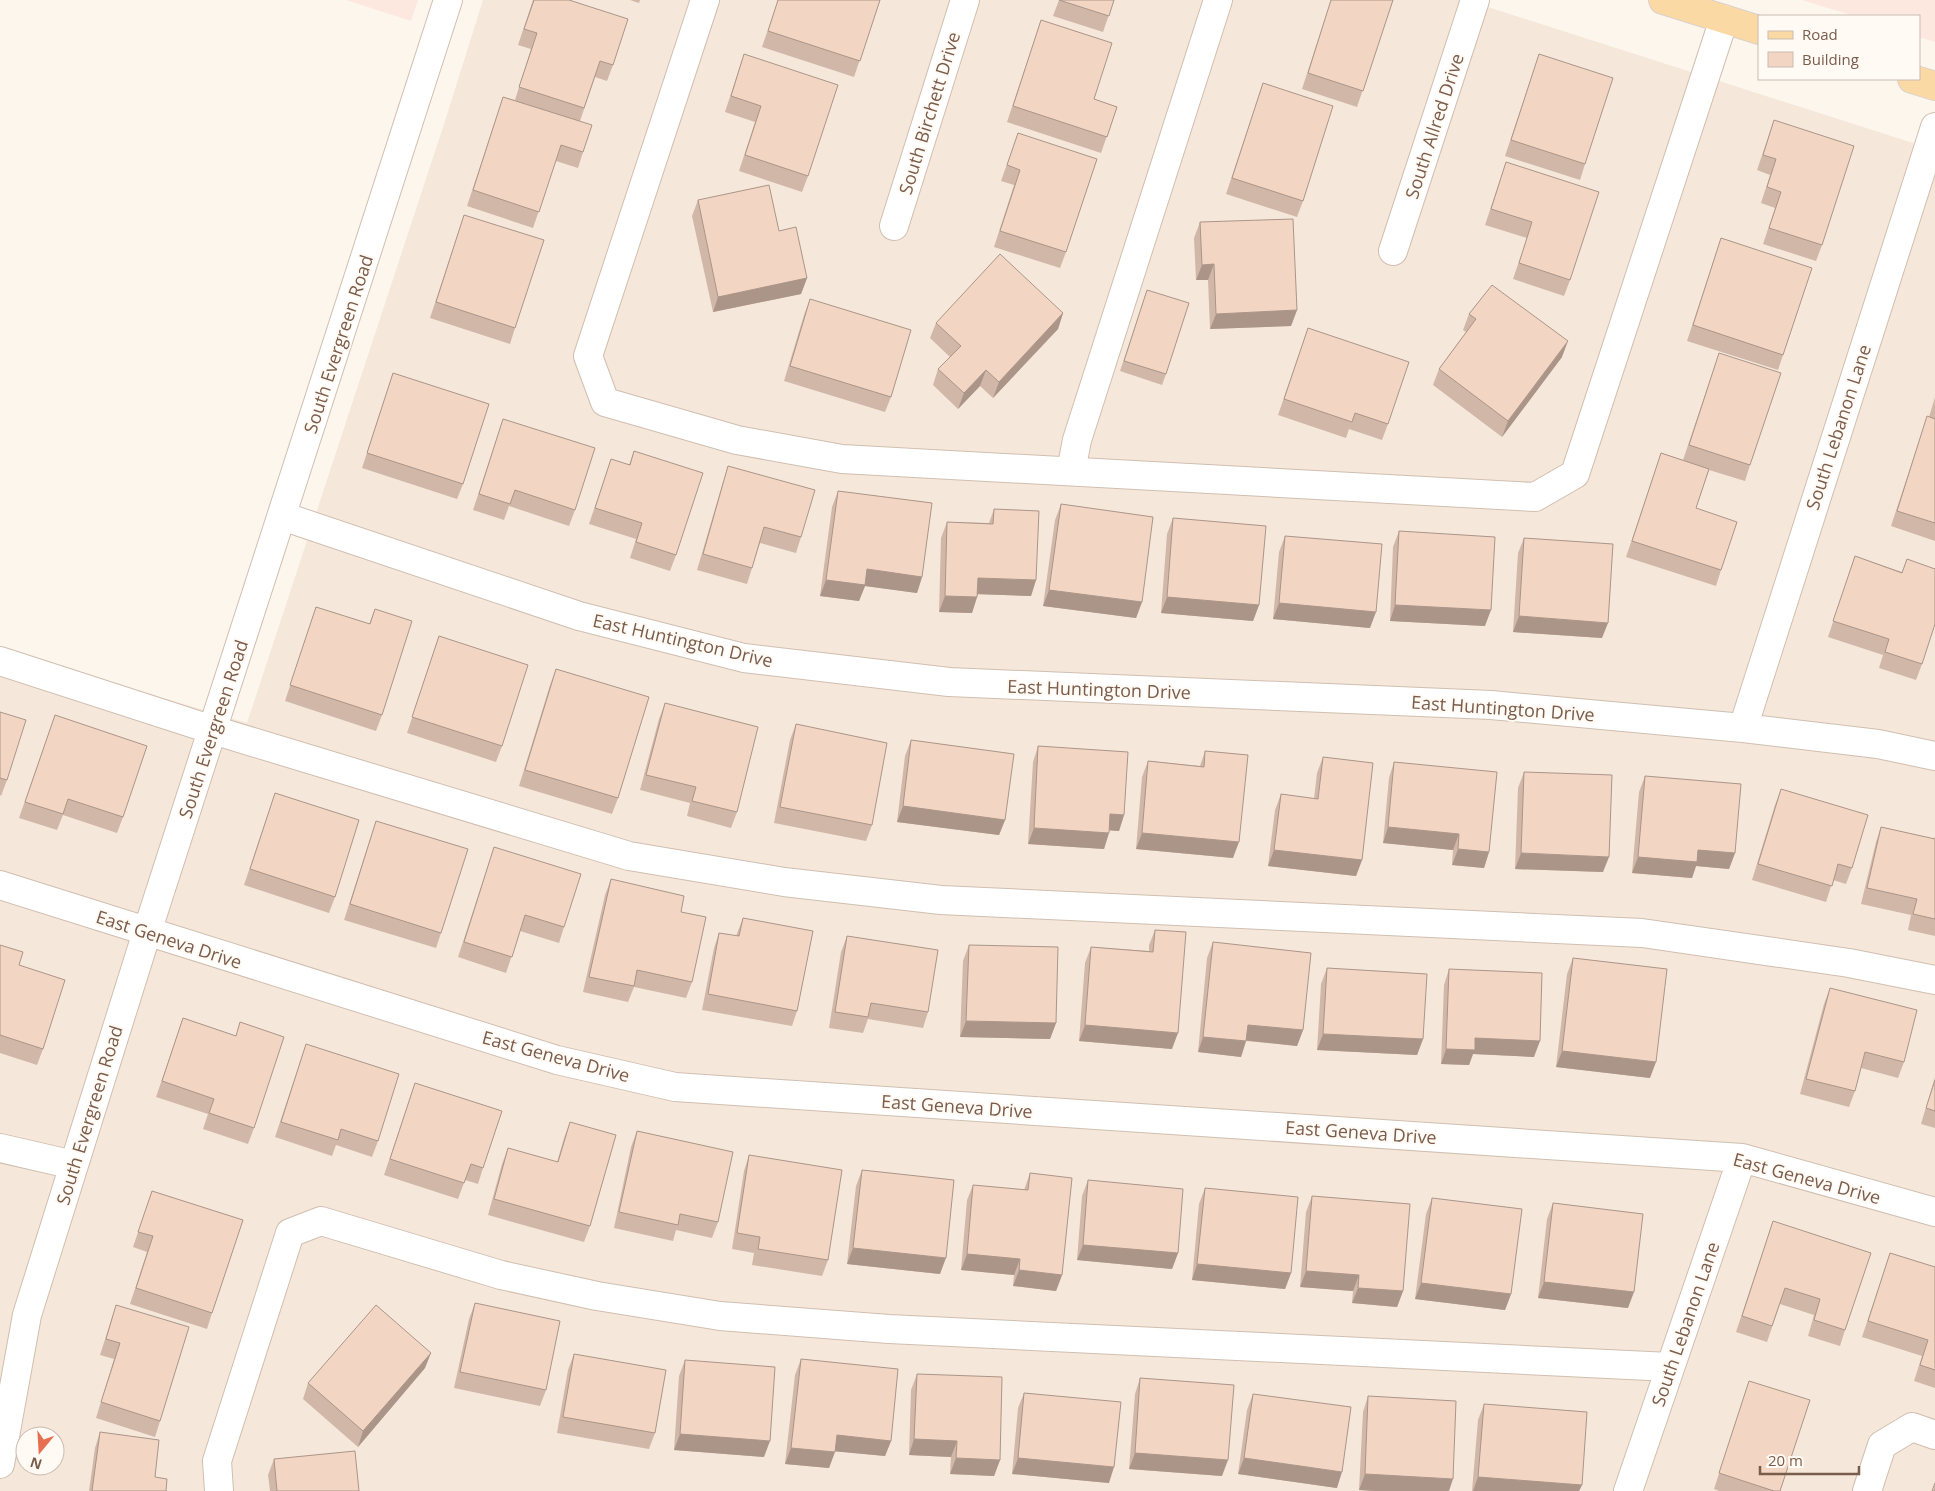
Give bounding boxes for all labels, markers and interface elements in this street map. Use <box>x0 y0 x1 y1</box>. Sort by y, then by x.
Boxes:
legend <box>1758 15 1920 80</box>
text: Road <box>1802 24 1838 44</box>
street label: South Birchett Drive <box>893 29 965 197</box>
text: Building <box>1802 49 1859 69</box>
street label: South Allred Drive <box>1399 50 1469 202</box>
street label: South Evergreen Road <box>298 252 378 436</box>
street label: South Lebanon Lane <box>1800 341 1876 513</box>
street label: East Huntington Drive <box>591 608 775 672</box>
street label: South Evergreen Road <box>173 637 253 821</box>
street label: East Huntington Drive <box>1007 674 1191 704</box>
street label: East Huntington Drive <box>1410 690 1596 726</box>
street label: East Geneva Drive <box>93 904 245 974</box>
street label: South Evergreen Road <box>50 1022 128 1208</box>
street label: East Geneva Drive <box>480 1025 632 1087</box>
street label: East Geneva Drive <box>880 1089 1034 1123</box>
street label: East Geneva Drive <box>1284 1115 1438 1149</box>
street label: East Geneva Drive <box>1731 1147 1883 1209</box>
street label: South Lebanon Lane <box>1646 1239 1724 1409</box>
north arrow <box>15 1426 65 1476</box>
scale bar <box>1760 1444 1859 1476</box>
text: 20 m <box>1768 1450 1803 1470</box>
text: N <box>27 1453 44 1475</box>

